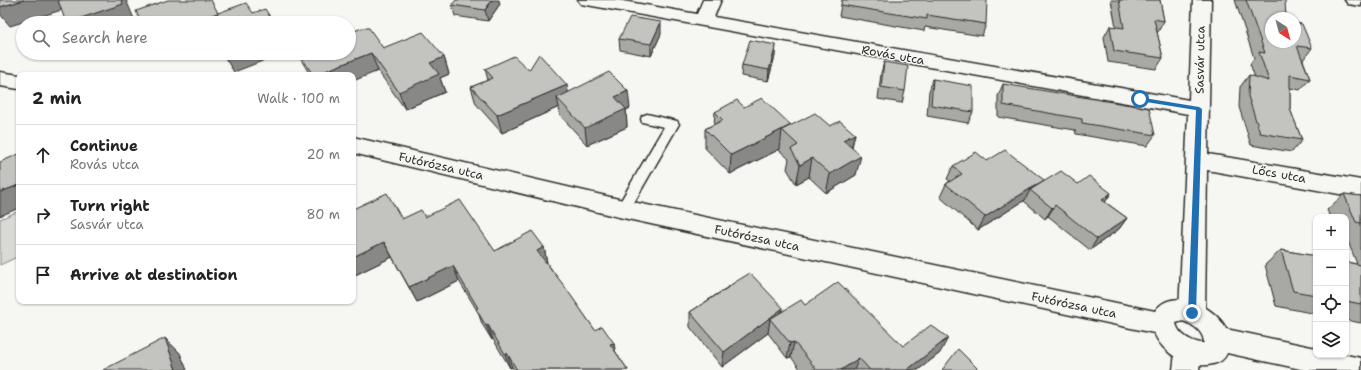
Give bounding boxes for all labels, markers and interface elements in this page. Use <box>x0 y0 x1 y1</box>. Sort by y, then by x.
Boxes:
north arrow <box>1265 12 1301 48</box>
search box <box>16 16 356 60</box>
street label: Sasvár utca <box>1191 25 1209 94</box>
icon: search <box>30 27 52 49</box>
text: Search here <box>62 28 148 48</box>
street label: Rovás utca <box>860 42 926 69</box>
text: 2 min <box>32 87 82 109</box>
text: Walk · 100 m <box>257 90 340 107</box>
route start <box>1131 90 1149 108</box>
text: Continue <box>70 136 138 156</box>
icon: ahead <box>32 144 54 166</box>
text: 20 m <box>307 146 340 163</box>
street label: Futórózsa utca <box>397 148 485 184</box>
text: Rovás utca <box>70 156 139 173</box>
street label: Lőcs utca <box>1251 161 1308 187</box>
text: Turn right <box>70 196 150 216</box>
icon: right <box>32 204 54 226</box>
text: 80 m <box>306 206 340 223</box>
map controls <box>1313 214 1349 358</box>
button: + <box>1313 214 1349 250</box>
text: Sasvár utca <box>70 216 144 233</box>
street label: Futórózsa utca <box>713 221 802 255</box>
button: − <box>1313 250 1349 286</box>
icon: arrive <box>32 264 54 286</box>
text: Arrive at destination <box>70 265 238 285</box>
button: locate <box>1313 286 1349 322</box>
street label: Futórózsa utca <box>1030 288 1119 322</box>
route end <box>1183 304 1201 322</box>
button: layers <box>1313 322 1349 358</box>

